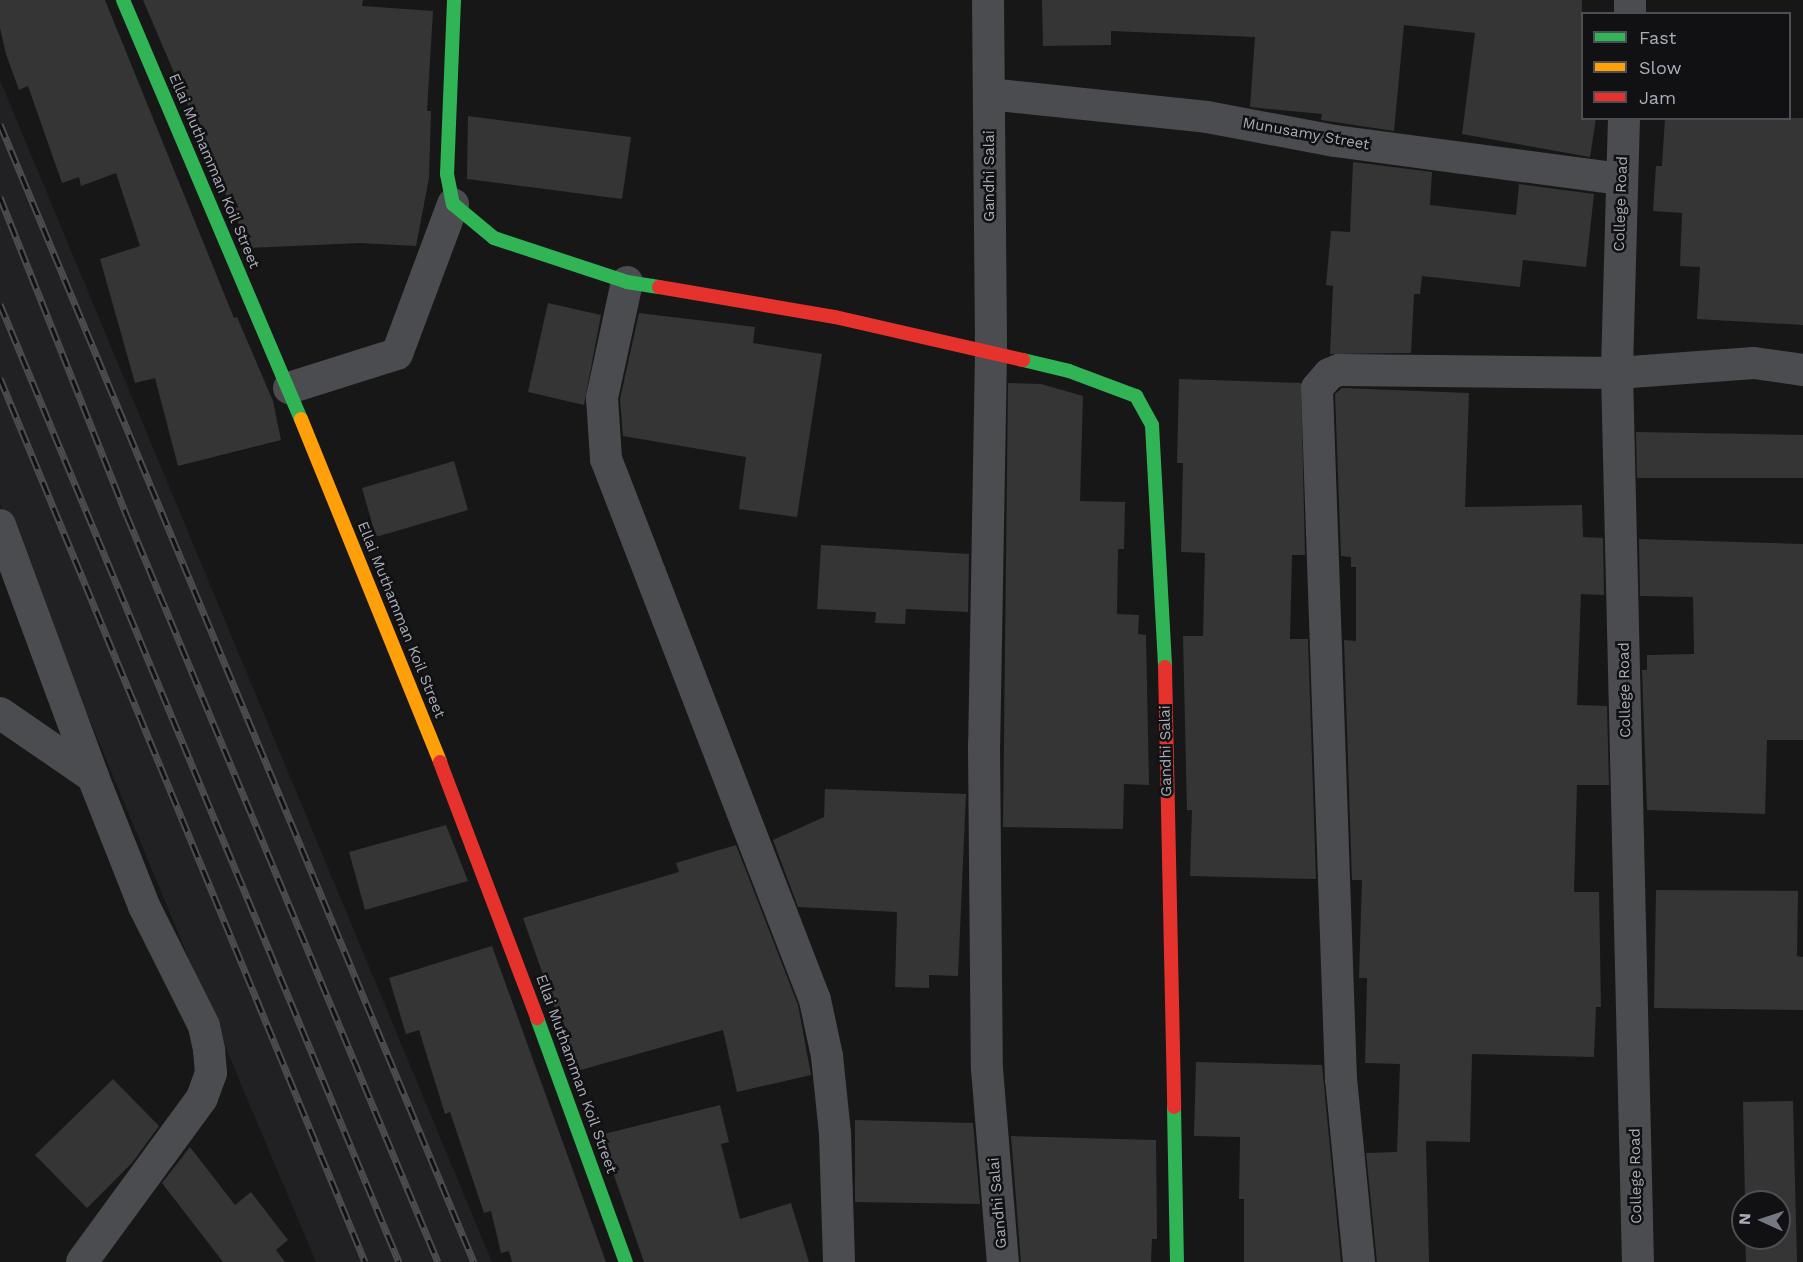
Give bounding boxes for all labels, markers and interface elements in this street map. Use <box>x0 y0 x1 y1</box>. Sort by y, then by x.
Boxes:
legend <box>1581 12 1791 120</box>
text: Fast <box>1639 27 1676 48</box>
text: Slow <box>1639 57 1682 78</box>
street label: Ellai Muthamman Koil Street <box>165 70 263 272</box>
text: Jam <box>1639 87 1676 108</box>
street label: Munusamy Street <box>1241 114 1371 154</box>
street label: Gandhi Salai <box>981 130 999 222</box>
street label: College Road <box>1610 156 1632 252</box>
street label: Ellai Muthamman Koil Street <box>353 519 449 721</box>
street label: College Road <box>1615 642 1635 738</box>
street label: Gandhi Salai <box>1156 705 1176 797</box>
street label: Ellai Muthamman Koil Street <box>531 972 621 1176</box>
street label: College Road <box>1626 1128 1646 1224</box>
street label: Gandhi Salai <box>985 1157 1011 1249</box>
north arrow <box>1731 1190 1791 1250</box>
text: N <box>1735 1213 1754 1226</box>

